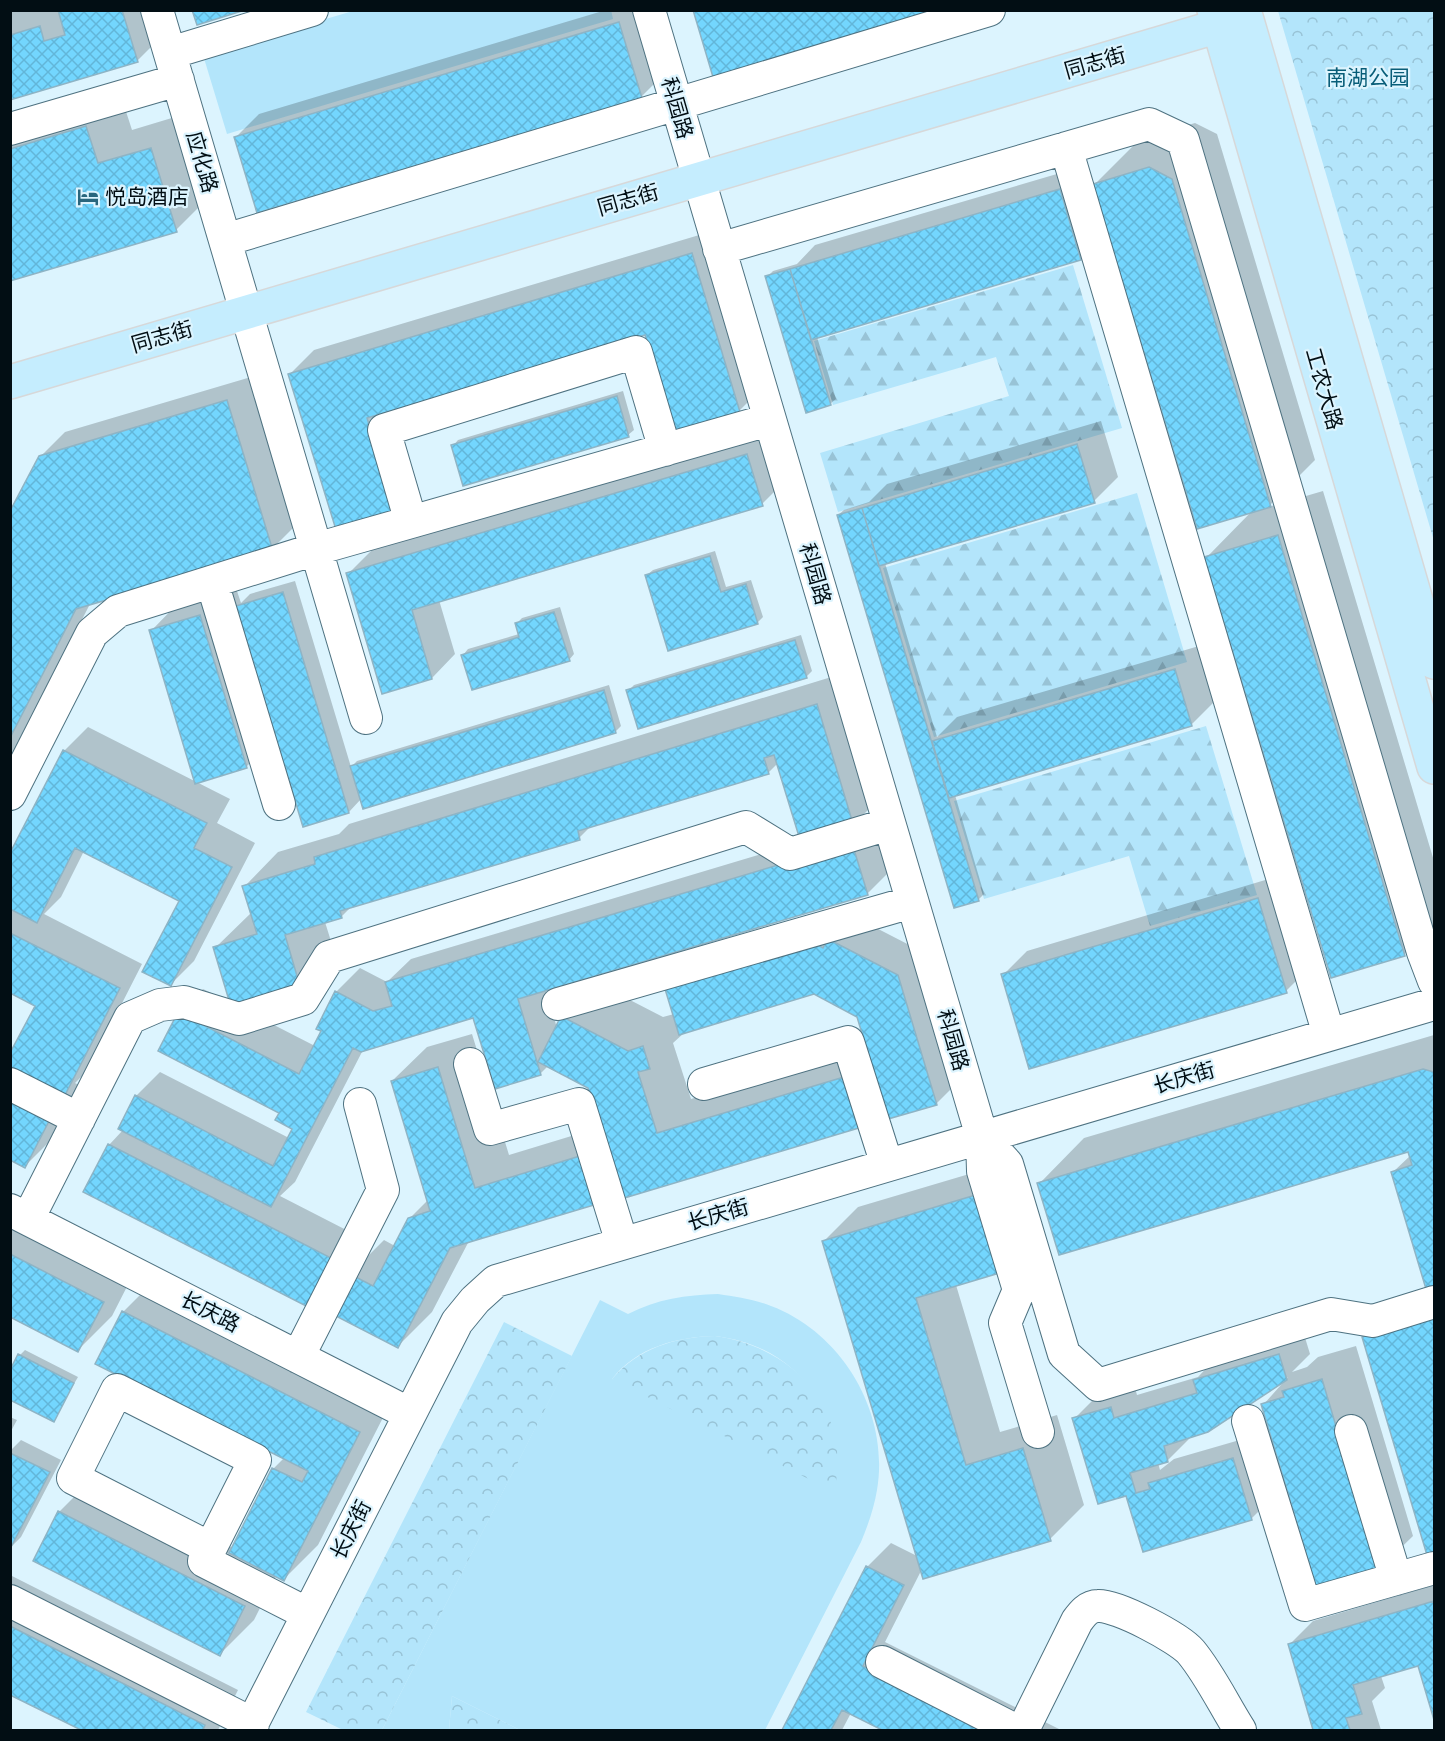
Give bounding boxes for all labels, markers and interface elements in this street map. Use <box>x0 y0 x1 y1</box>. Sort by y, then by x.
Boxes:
street label: 同志街 <box>1061 42 1129 83</box>
park label: 南湖公园 <box>1326 65 1410 90</box>
street label: 科园路 <box>657 74 698 142</box>
street label: 应化路 <box>182 128 223 196</box>
street label: 同志街 <box>594 179 662 220</box>
place label: 悦岛酒店 <box>105 184 189 209</box>
hotel icon: 悦岛酒店 <box>76 185 100 209</box>
street label: 同志街 <box>128 316 196 357</box>
street label: 工农大路 <box>1301 345 1348 433</box>
street label: 科园路 <box>795 540 836 608</box>
street label: 科园路 <box>933 1006 974 1074</box>
street label: 长庆街 <box>1150 1057 1218 1098</box>
street label: 长庆街 <box>684 1194 752 1235</box>
street label: 长庆路 <box>176 1286 244 1337</box>
street label: 长庆街 <box>325 1496 376 1564</box>

